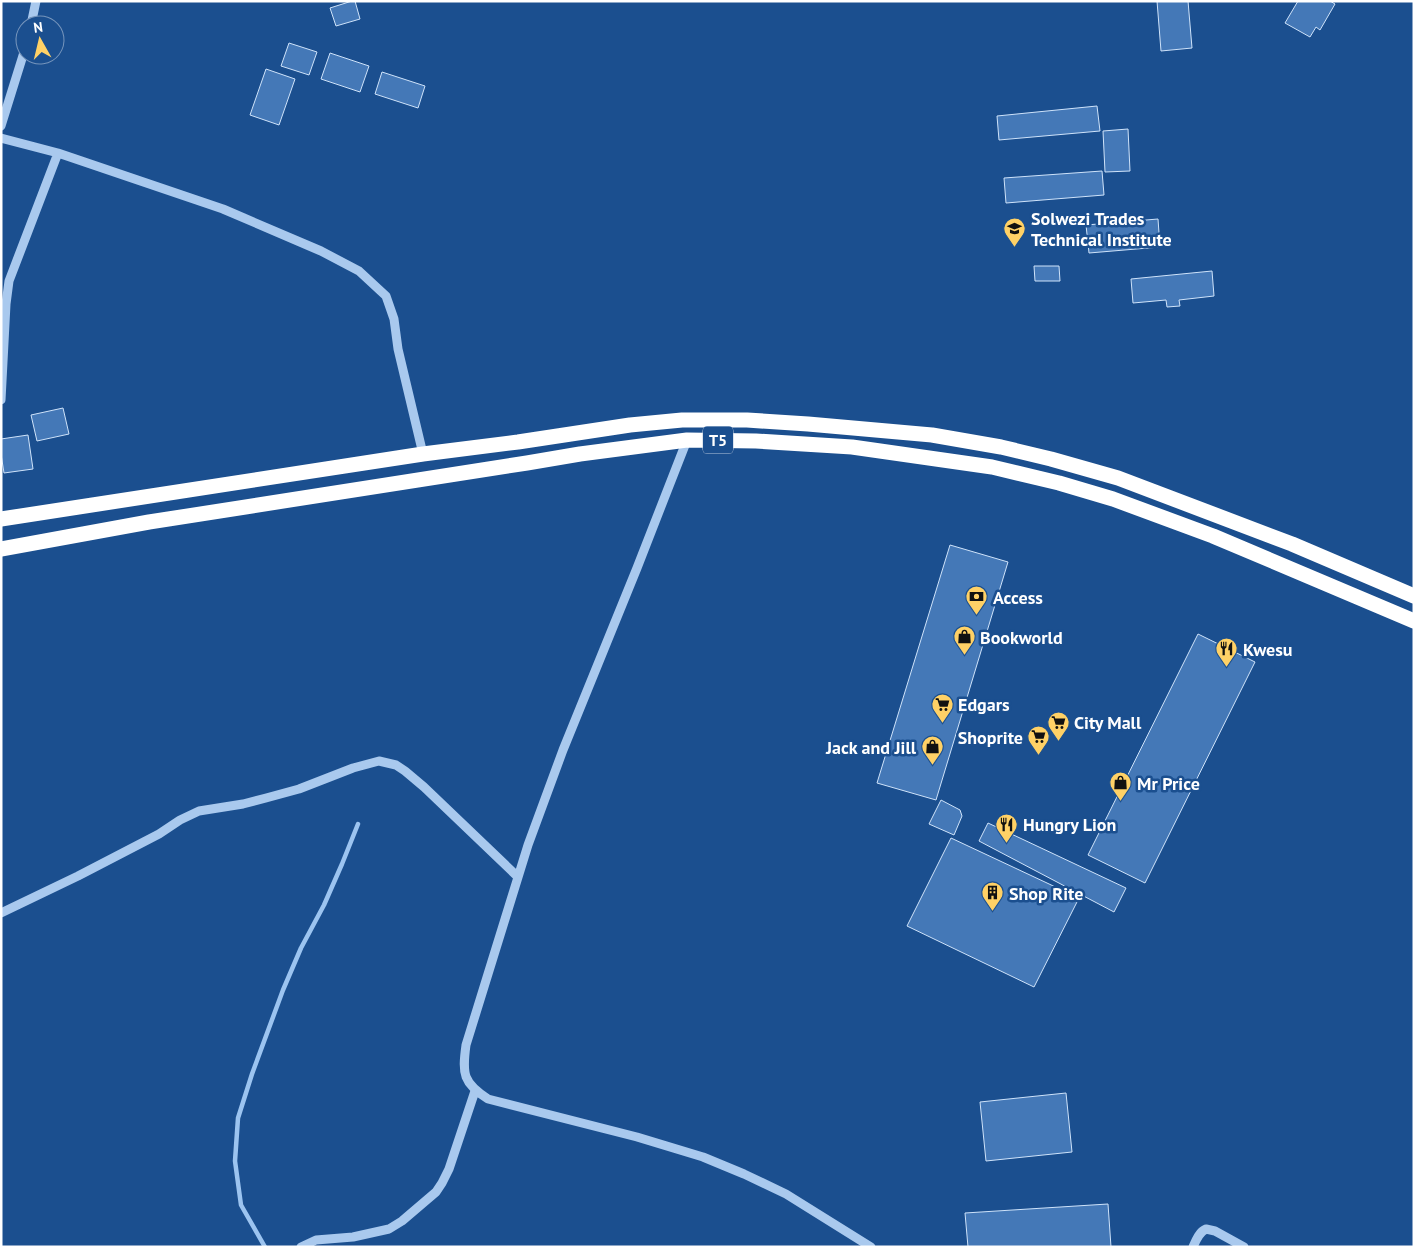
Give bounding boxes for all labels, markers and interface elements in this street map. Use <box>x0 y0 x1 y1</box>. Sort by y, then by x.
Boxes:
north arrow <box>15 15 65 65</box>
text: N <box>32 18 44 37</box>
place label: Solwezi Trades Technical Institute <box>1031 207 1172 251</box>
school or university icon: Solwezi Trades Technical Institute <box>1003 216 1027 247</box>
road number: T5 <box>703 426 733 454</box>
bank icon: Access <box>965 585 989 616</box>
place label: Access <box>993 586 1043 609</box>
shop icon: Bookworld <box>952 625 976 656</box>
place label: Bookworld <box>980 626 1063 649</box>
restaurant icon: Kwesu <box>1215 637 1239 668</box>
place label: Kwesu <box>1243 638 1292 661</box>
supermarket icon: Edgars <box>930 692 954 723</box>
place label: Edgars <box>958 693 1010 716</box>
supermarket icon: City Mall <box>1046 710 1070 741</box>
place label: City Mall <box>1074 711 1142 734</box>
supermarket icon: Shoprite <box>1027 725 1051 756</box>
place label: Shoprite <box>958 726 1023 749</box>
shop icon: Jack and Jill <box>920 735 944 766</box>
place label: Jack and Jill <box>825 736 917 759</box>
shop icon: Mr Price <box>1109 771 1133 802</box>
place label: Mr Price <box>1137 772 1200 795</box>
restaurant icon: Hungry Lion <box>995 812 1019 843</box>
place label: Hungry Lion <box>1023 813 1116 836</box>
building icon: Shop Rite <box>981 881 1005 912</box>
place label: Shop Rite <box>1009 882 1083 905</box>

